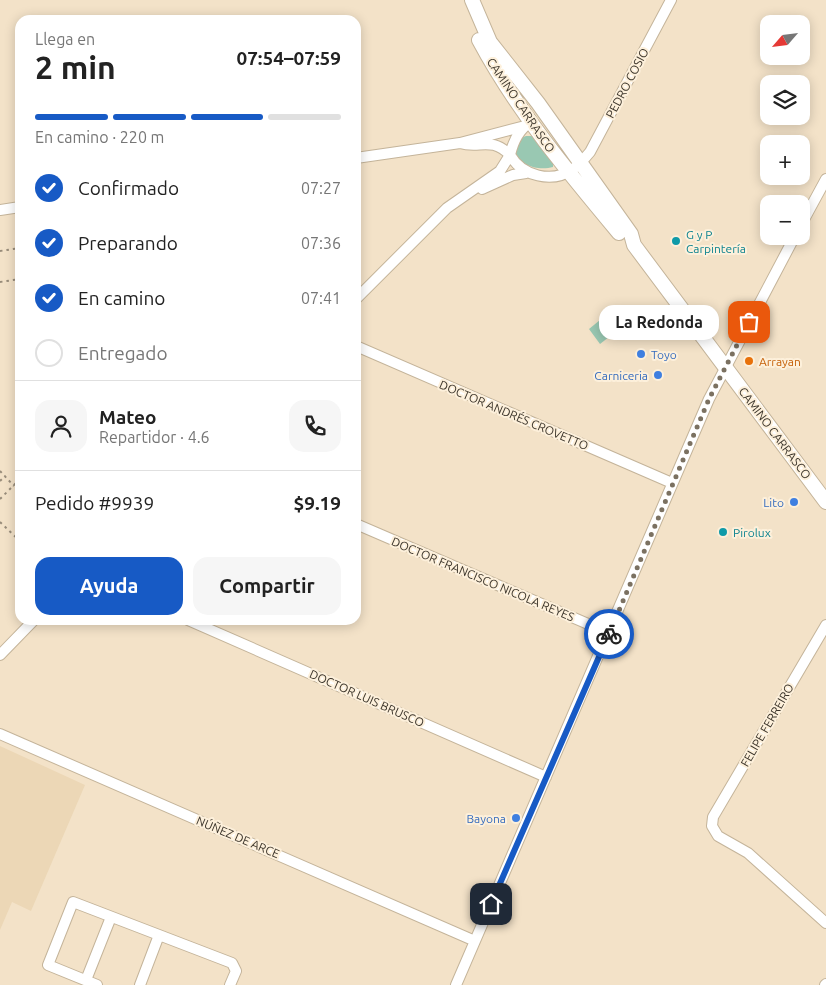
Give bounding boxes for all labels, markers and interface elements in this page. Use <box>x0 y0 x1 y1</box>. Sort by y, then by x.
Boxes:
north arrow <box>760 15 810 65</box>
map controls <box>760 15 810 245</box>
text: Llega en <box>35 30 95 48</box>
street label: PEDRO COSIO <box>603 46 651 120</box>
text: 07:54–07:59 <box>236 47 341 69</box>
text: 2 min <box>35 49 116 85</box>
street label: CAMINO CARRASCO <box>485 55 557 155</box>
button: layers <box>760 75 810 125</box>
text: En camino · 220 m <box>35 128 164 146</box>
button: + <box>760 135 810 185</box>
icon: check <box>35 174 63 202</box>
text: Confirmado <box>78 177 179 199</box>
text: 07:27 <box>301 179 341 197</box>
button: − <box>760 195 810 245</box>
place label: G y P Carpintería <box>686 228 746 255</box>
icon: check <box>35 229 63 257</box>
text: Preparando <box>78 232 178 254</box>
text: 07:36 <box>301 234 341 252</box>
marker: G y P Carpintería <box>670 235 682 247</box>
icon: check <box>35 284 63 312</box>
text: En camino <box>78 287 165 309</box>
text: 07:41 <box>301 289 341 307</box>
pin <box>728 301 770 343</box>
callout: La Redonda <box>599 304 719 340</box>
icon: bag <box>735 308 763 336</box>
text: La Redonda <box>615 313 703 331</box>
text: Entregado <box>78 342 168 364</box>
marker: Toyo <box>635 348 647 360</box>
place label: Toyo <box>651 348 677 361</box>
marker: Arrayan <box>743 355 755 367</box>
place label: Arrayan <box>759 355 801 368</box>
place label: Carniceria <box>594 369 648 382</box>
marker: Carniceria <box>652 369 664 381</box>
street label: DOCTOR ANDRÉS CROVETTO <box>438 378 590 452</box>
street label: CAMINO CARRASCO <box>736 385 814 481</box>
button: person <box>35 400 87 452</box>
button: phone <box>289 400 341 452</box>
text: Mateo <box>99 406 157 428</box>
text: Repartidor · 4.6 <box>99 428 210 446</box>
text: Pedido #9939 <box>35 492 154 514</box>
text: $9.19 <box>293 492 341 514</box>
place label: Lito <box>763 496 784 509</box>
marker: Lito <box>788 496 800 508</box>
marker: Pirolux <box>717 526 729 538</box>
place label: Pirolux <box>733 526 771 539</box>
street label: DOCTOR FRANCISCO NICOLA REYES <box>390 534 576 624</box>
button: Ayuda <box>35 557 183 615</box>
button: Compartir <box>193 557 341 615</box>
courier <box>584 609 634 659</box>
icon: bike <box>595 620 623 648</box>
street label: DOCTOR LUIS BRUSCO <box>308 667 426 729</box>
street label: FELIPE FERREIRO <box>738 681 796 769</box>
place label: Bayona <box>466 812 506 825</box>
marker: Bayona <box>510 812 522 824</box>
street label: NÚÑEZ DE ARCE <box>195 814 282 860</box>
pin <box>470 883 512 925</box>
icon: home <box>477 890 505 918</box>

